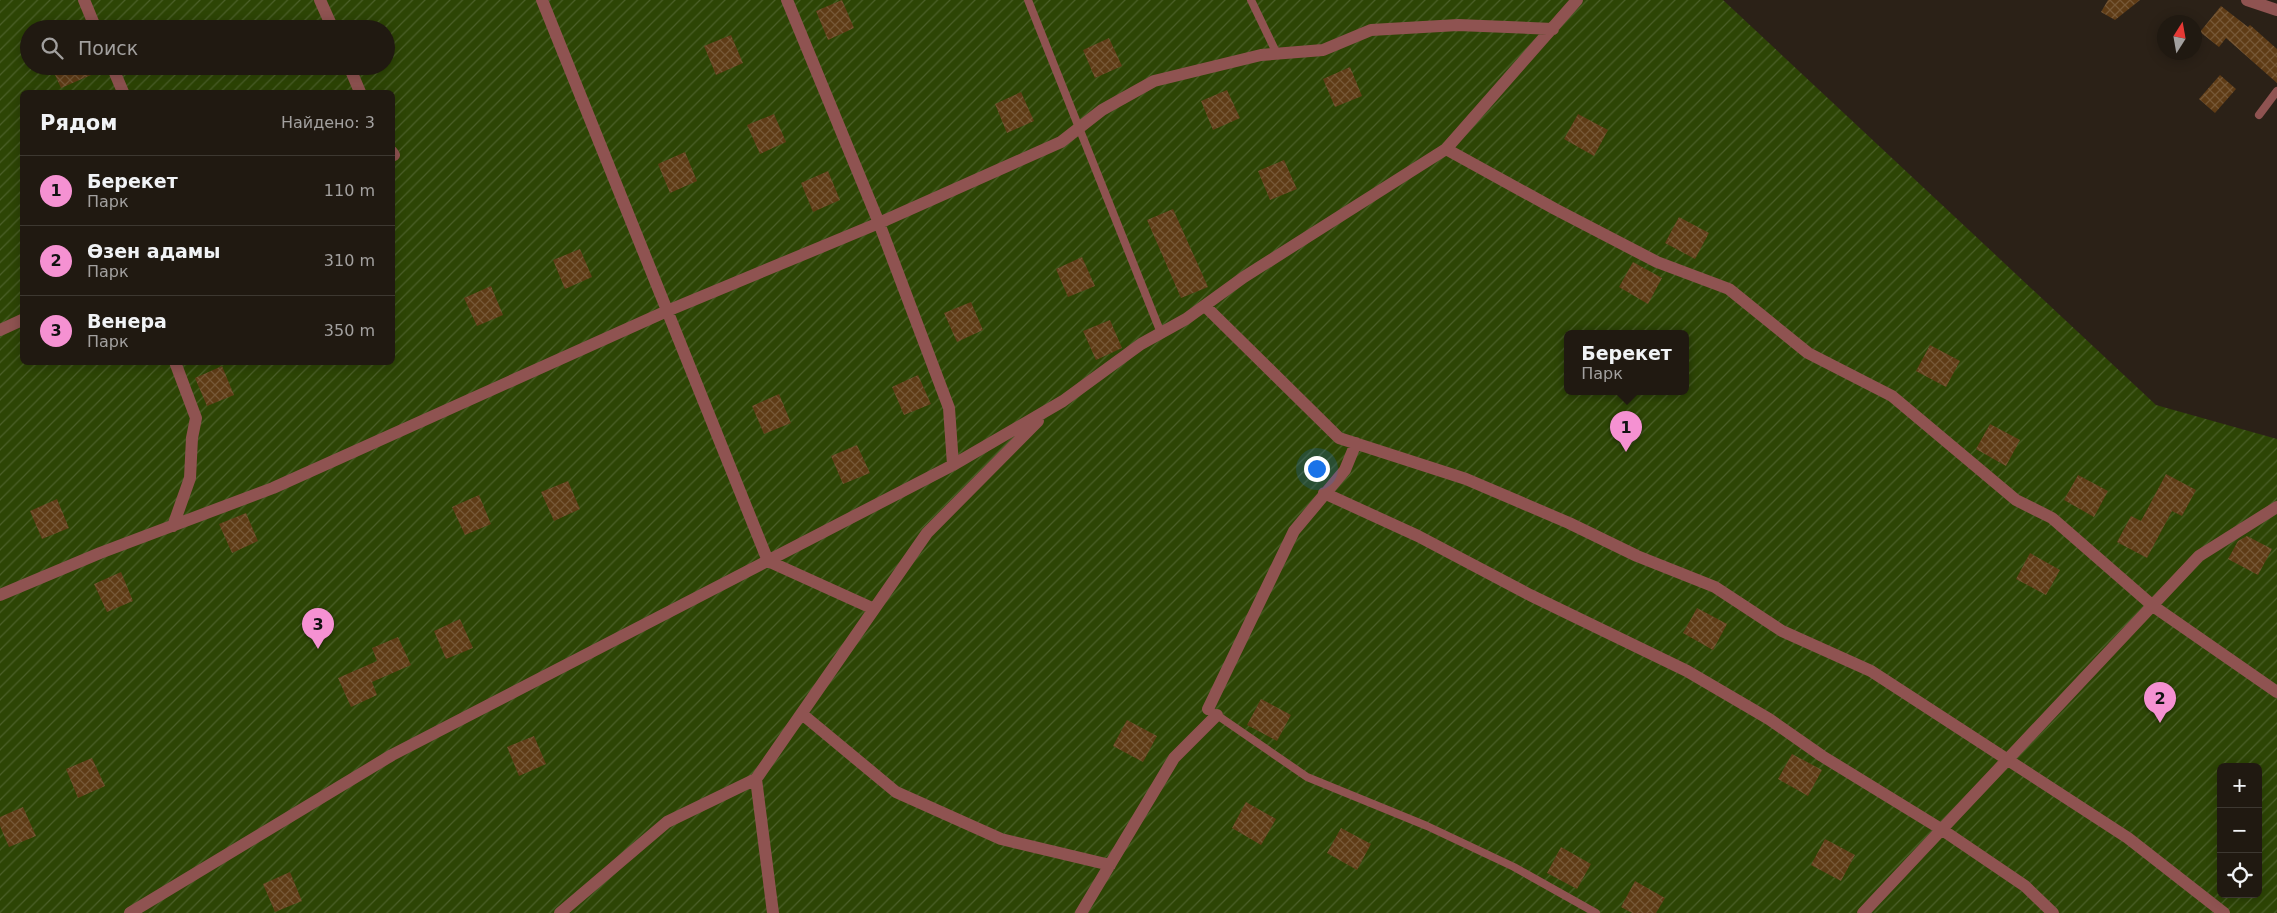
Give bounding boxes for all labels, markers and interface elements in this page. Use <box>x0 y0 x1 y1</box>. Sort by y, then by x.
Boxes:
north arrow <box>2157 15 2202 60</box>
search box <box>20 20 395 75</box>
icon: search <box>38 34 66 62</box>
text: Поиск <box>78 37 138 59</box>
text: Рядом <box>40 111 117 135</box>
text: Найдено: 3 <box>281 113 375 132</box>
text: Берекет <box>87 170 178 192</box>
text: 1 <box>50 181 62 200</box>
text: 110 m <box>324 181 375 200</box>
text: Парк <box>87 192 129 211</box>
text: Өзен адамы <box>87 240 221 262</box>
text: 2 <box>50 251 62 270</box>
text: 310 m <box>324 251 375 270</box>
text: Парк <box>87 262 129 281</box>
text: Венера <box>87 310 167 332</box>
text: 3 <box>50 321 62 340</box>
text: 350 m <box>324 321 375 340</box>
popup <box>1564 330 1689 395</box>
text: Парк <box>87 332 129 351</box>
text: Берекет <box>1581 342 1672 364</box>
text: Парк <box>1581 364 1623 383</box>
pin: 1 <box>1610 411 1642 452</box>
your location <box>1304 456 1330 482</box>
pin: 3 <box>302 608 334 649</box>
pin: 2 <box>2144 682 2176 723</box>
map controls <box>2217 763 2262 898</box>
button: + <box>2217 763 2262 808</box>
button: − <box>2217 808 2262 853</box>
button: locate <box>2217 853 2262 898</box>

